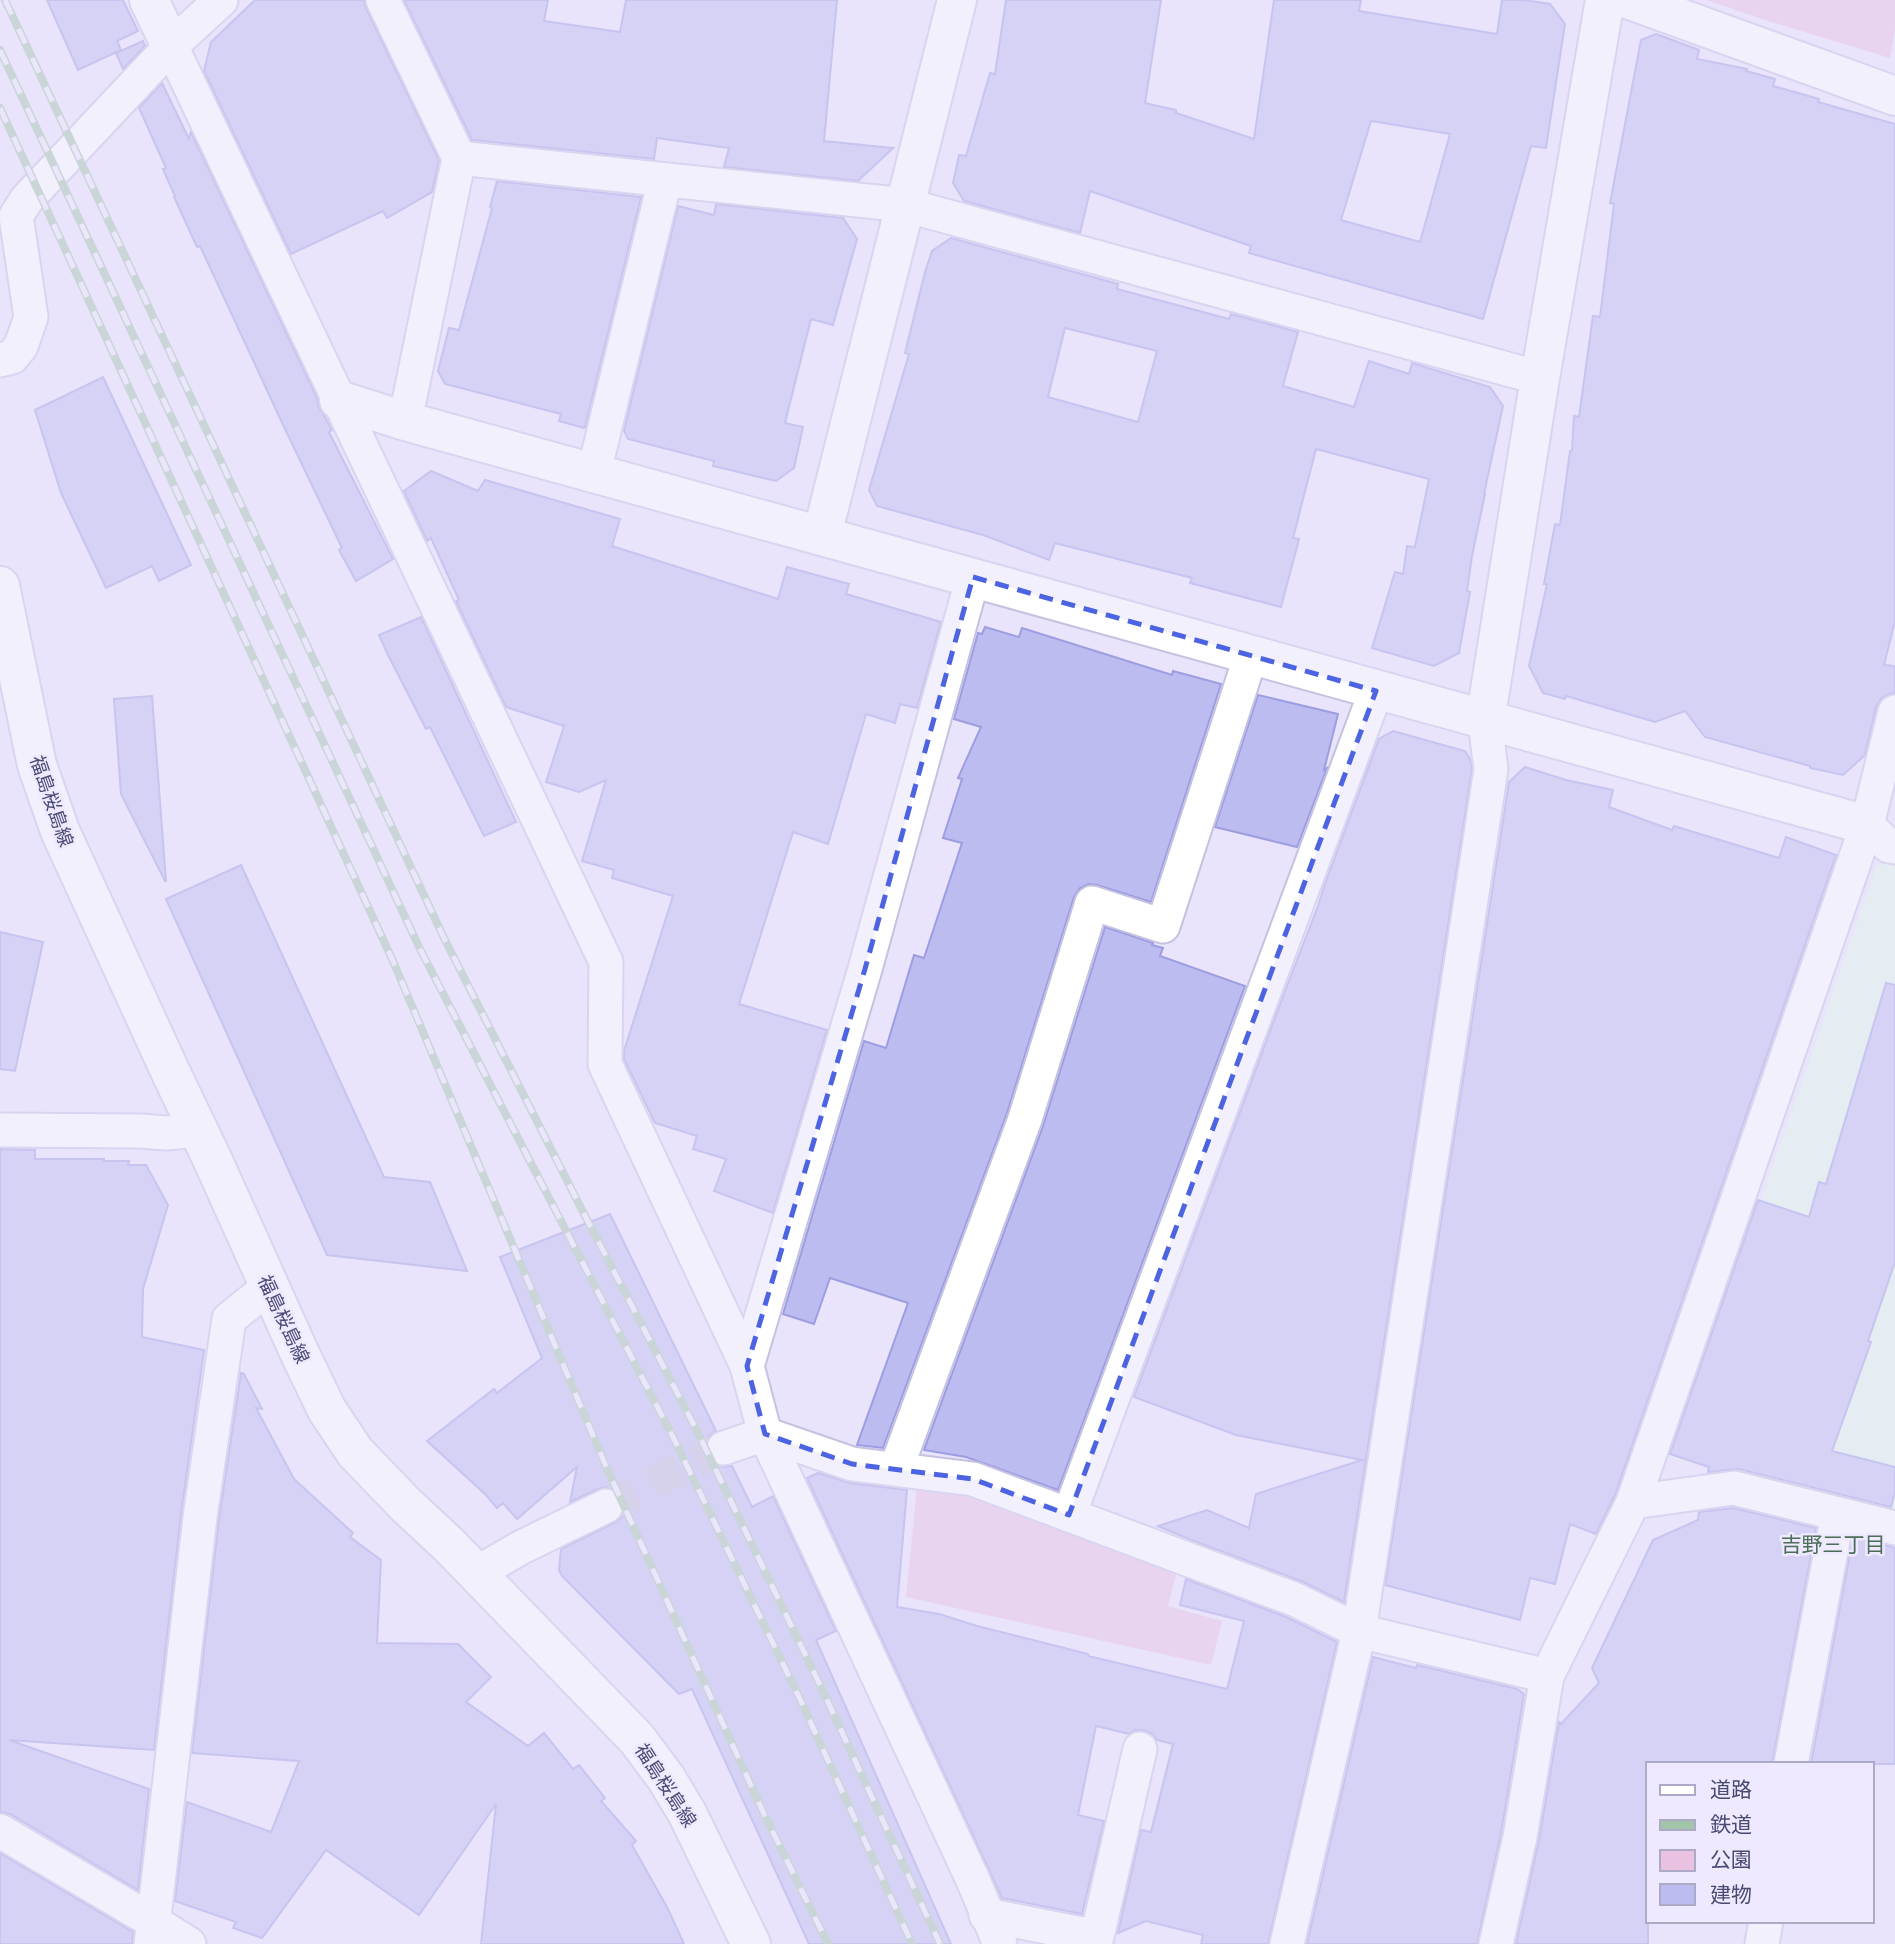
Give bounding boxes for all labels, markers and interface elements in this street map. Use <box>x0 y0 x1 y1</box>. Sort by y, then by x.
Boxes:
street label: 福島桜島線 <box>26 752 78 850</box>
street label: 福島桜島線 <box>254 1271 314 1367</box>
district label: 吉野三丁目 <box>1781 1533 1886 1557</box>
street label: 福島桜島線 <box>631 1739 701 1831</box>
legend <box>1646 1762 1874 1923</box>
text: 道路 <box>1710 1778 1752 1802</box>
text: 鉄道 <box>1710 1813 1752 1837</box>
text: 公園 <box>1710 1848 1752 1872</box>
text: 建物 <box>1710 1883 1752 1907</box>

